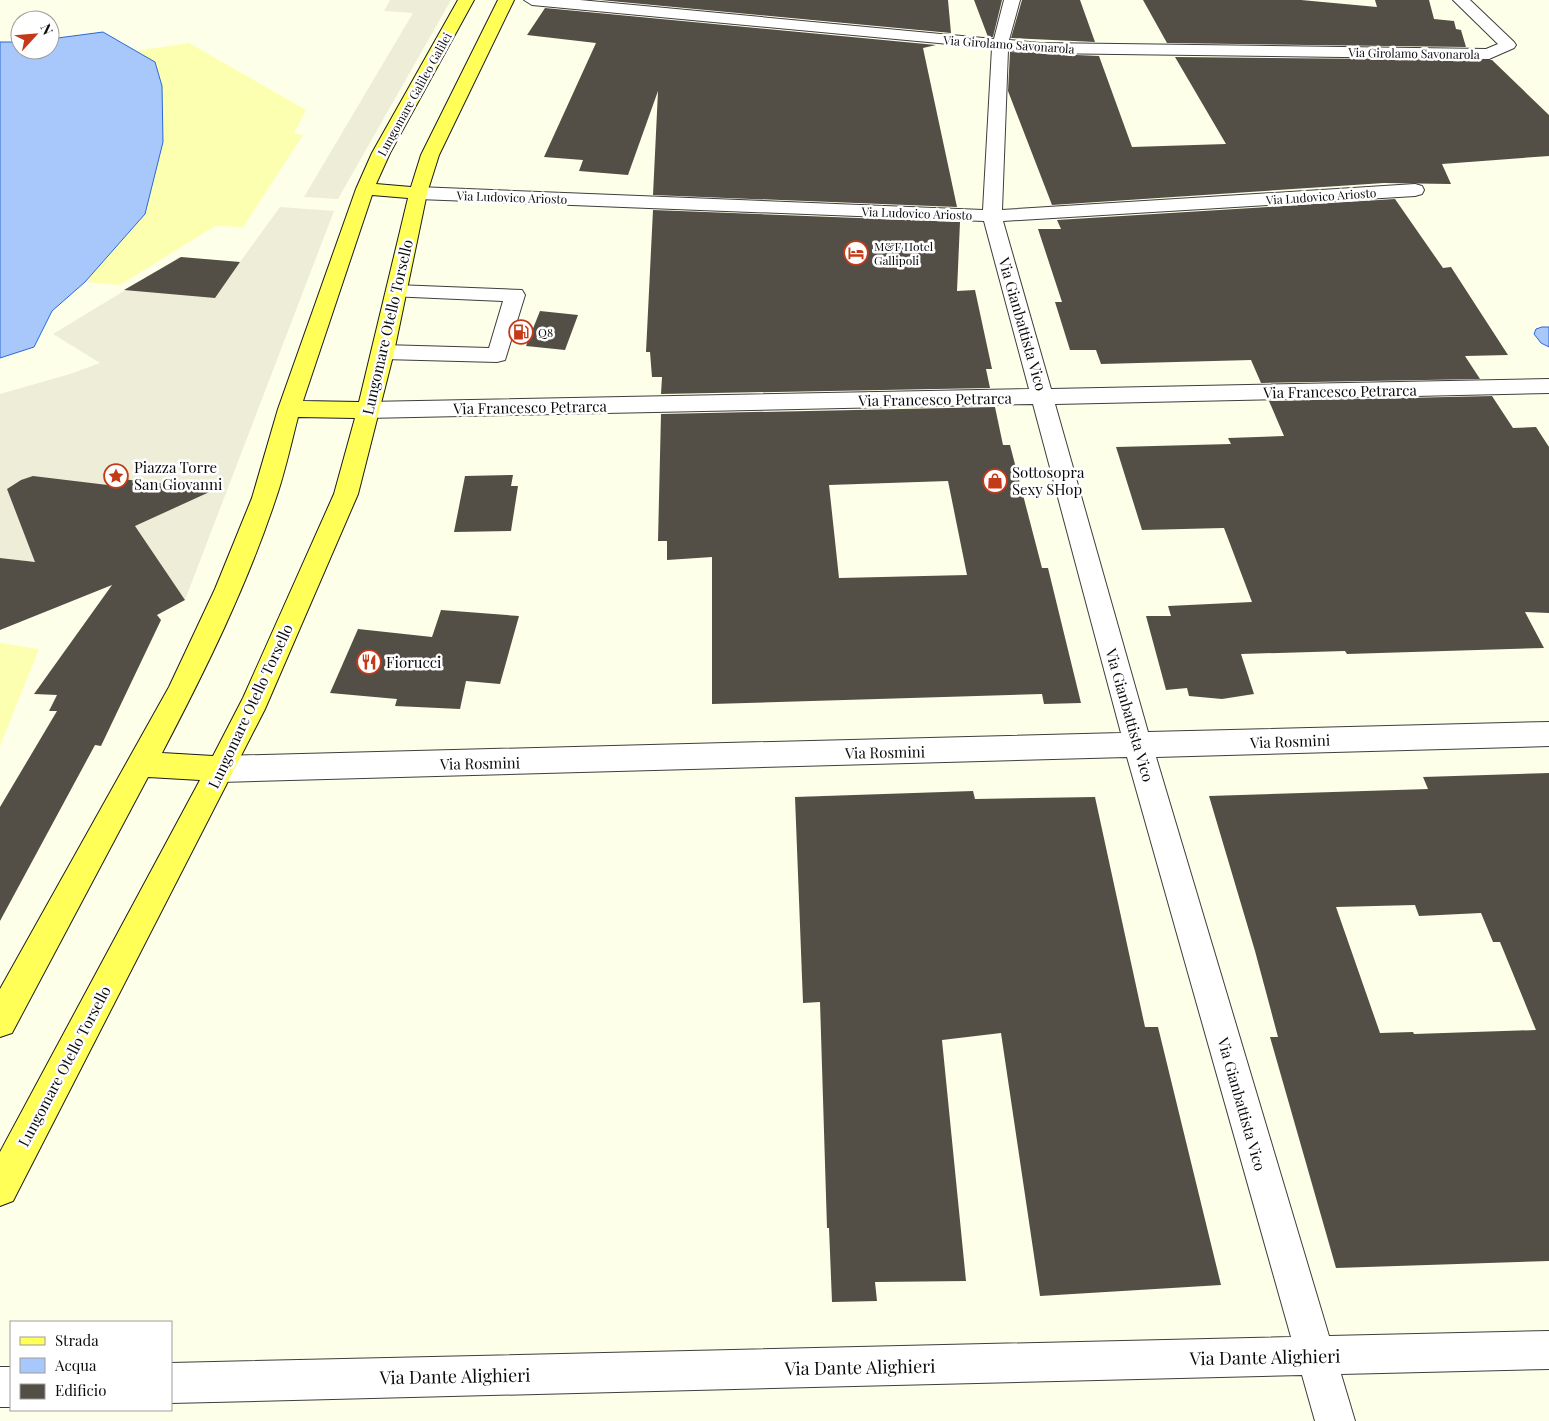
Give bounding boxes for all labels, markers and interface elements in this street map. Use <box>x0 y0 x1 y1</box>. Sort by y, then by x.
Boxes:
north arrow <box>10 10 60 60</box>
text: N <box>36 20 58 38</box>
street label: Lungomare Galileo Galilei <box>373 29 455 159</box>
street label: Via Girolamo Savonarola <box>942 31 1075 57</box>
street label: Via Girolamo Savonarola <box>1347 44 1480 62</box>
street label: Via Ludovico Ariosto <box>1264 184 1377 208</box>
street label: Via Ludovico Ariosto <box>455 187 568 207</box>
street label: Via Ludovico Ariosto <box>860 203 973 223</box>
street label: Lungomare Otello Torsello <box>357 237 417 417</box>
place label: M&F Hotel Gallipoli <box>874 238 934 268</box>
hotel icon: M&F Hotel Gallipoli <box>843 240 869 266</box>
street label: Via Gianbattista Vico <box>994 254 1052 393</box>
fuel station icon: Q8 <box>508 319 534 345</box>
place label: Q8 <box>538 324 553 340</box>
street label: Via Francesco Petrarca <box>1262 380 1418 402</box>
street label: Via Francesco Petrarca <box>857 388 1013 410</box>
street label: Via Francesco Petrarca <box>452 396 608 418</box>
place label: Piazza Torre San Giovanni <box>134 457 223 494</box>
place label: Sottosopra Sexy SHop <box>1012 462 1085 499</box>
place icon: Piazza Torre San Giovanni <box>103 463 129 489</box>
shop icon: Sottosopra Sexy SHop <box>982 468 1008 494</box>
street label: Lungomare Otello Torsello <box>203 620 297 792</box>
street label: Via Gianbattista Vico <box>1101 645 1159 784</box>
restaurant icon: Fiorucci <box>356 649 382 675</box>
place label: Fiorucci <box>386 652 442 672</box>
street label: Via Rosmini <box>1249 730 1331 752</box>
street label: Via Rosmini <box>844 741 926 763</box>
street label: Via Rosmini <box>439 752 521 774</box>
street label: Lungomare Otello Torsello <box>13 982 115 1150</box>
street label: Via Gianbattista Vico <box>1213 1034 1271 1173</box>
legend <box>10 1321 172 1411</box>
text: Strada <box>55 1330 99 1350</box>
street label: Via Dante Alighieri <box>1188 1344 1341 1370</box>
street label: Via Dante Alighieri <box>783 1354 936 1380</box>
text: Acqua <box>54 1355 97 1375</box>
street label: Via Dante Alighieri <box>378 1363 531 1389</box>
text: Edificio <box>55 1380 106 1400</box>

